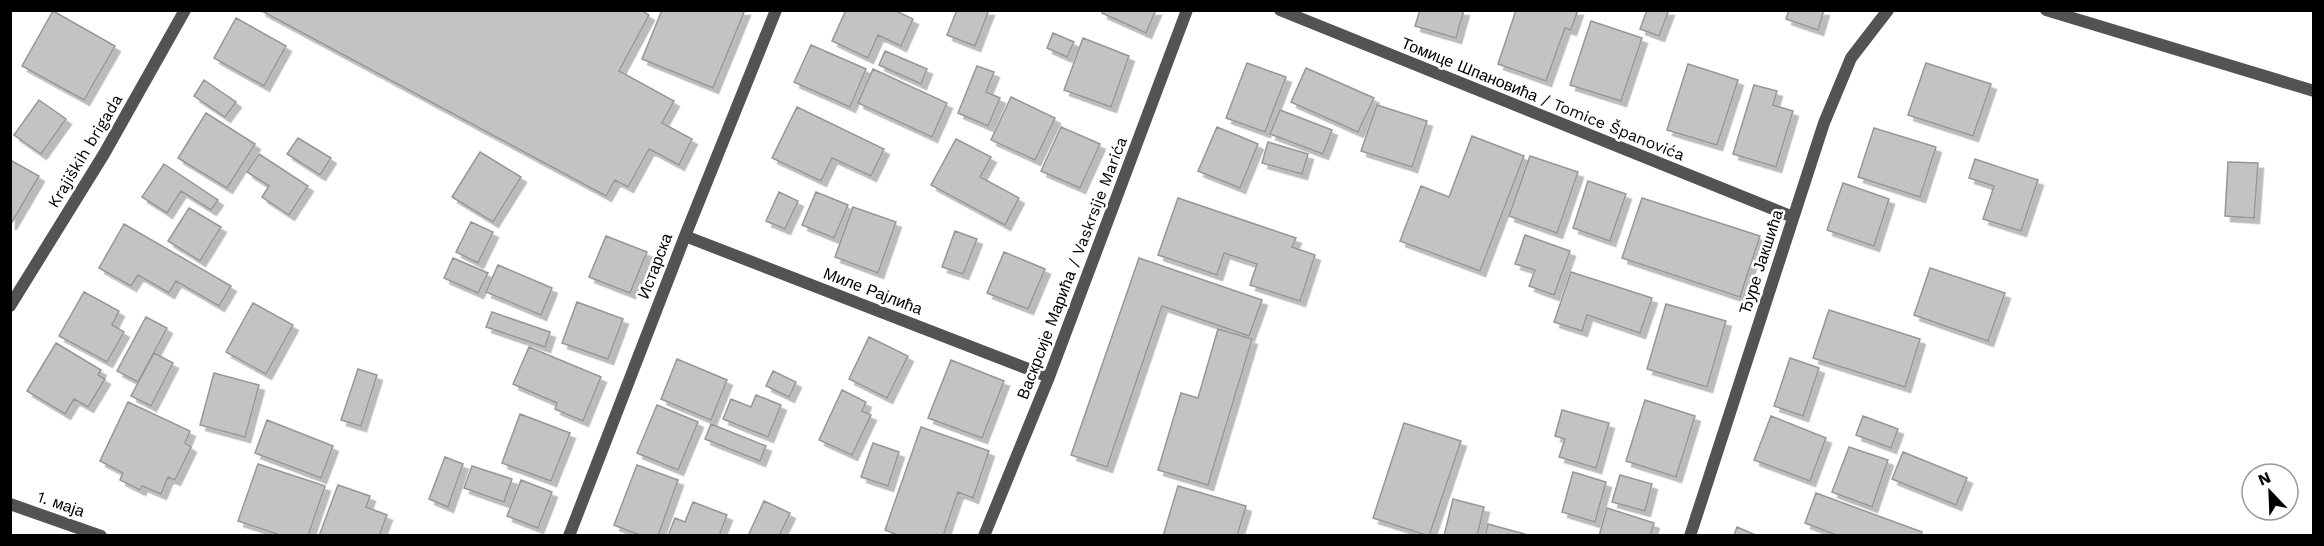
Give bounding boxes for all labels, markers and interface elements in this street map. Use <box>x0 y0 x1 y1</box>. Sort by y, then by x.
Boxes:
street label: Томице Шпановића / Tomice Španovića <box>1399 33 1687 165</box>
street label: Krajiških brigada <box>44 91 126 211</box>
street label: Васкрсије Марића / Vaskrsije Marića <box>1013 134 1131 402</box>
street label: Ђуре Јакшића <box>1735 207 1787 316</box>
street label: Истарска <box>634 230 676 301</box>
street label: Миле Рајлића <box>821 263 925 319</box>
north arrow <box>2240 462 2300 522</box>
text: N <box>2255 468 2274 490</box>
street label: 1. маја <box>35 487 87 521</box>

